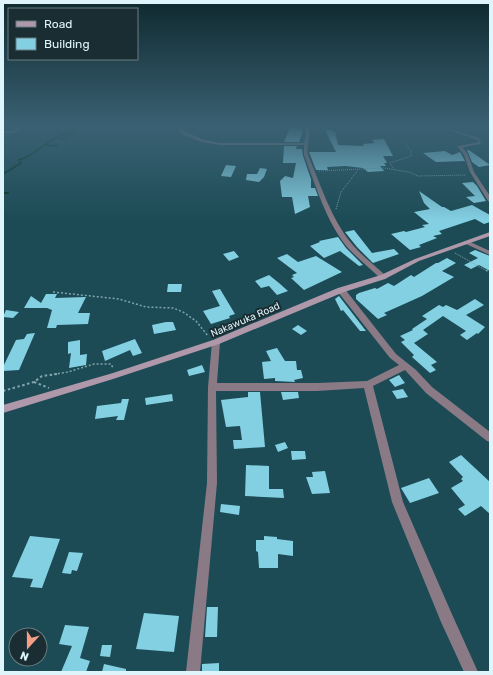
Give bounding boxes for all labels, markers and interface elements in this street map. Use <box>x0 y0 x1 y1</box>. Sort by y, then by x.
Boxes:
legend <box>8 8 138 60</box>
text: Road <box>44 17 72 31</box>
text: Building <box>44 37 90 51</box>
street label: Nakawuka Road <box>209 300 282 340</box>
north arrow <box>8 627 48 667</box>
text: N <box>18 648 31 663</box>

